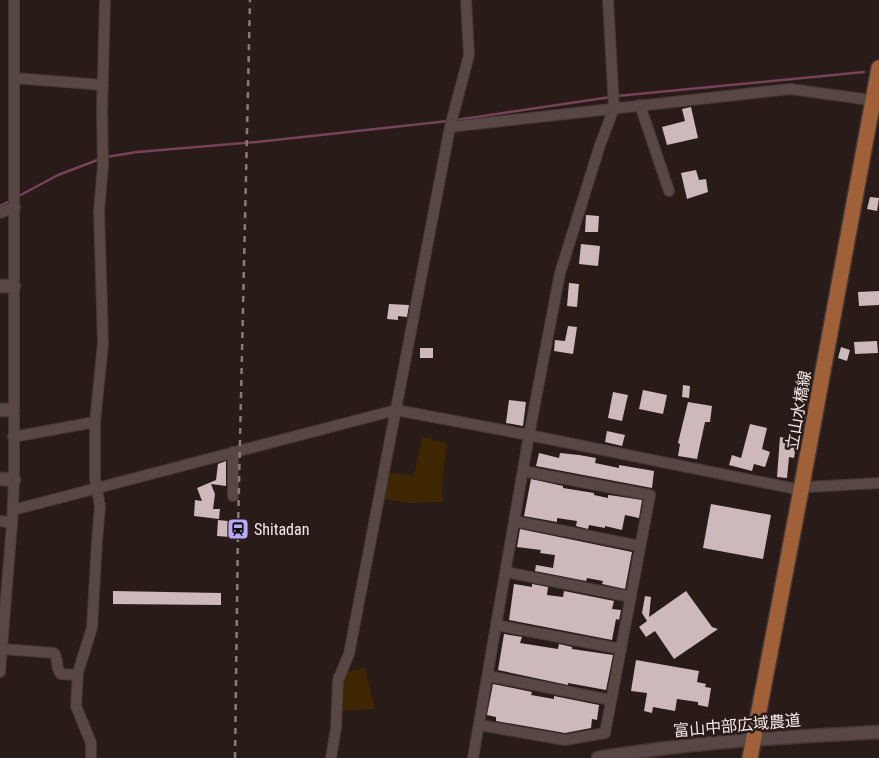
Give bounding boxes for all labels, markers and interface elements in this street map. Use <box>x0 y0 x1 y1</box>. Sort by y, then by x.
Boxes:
street label: 立山水橋線 <box>782 369 815 451</box>
station icon: Shitadan <box>226 517 250 541</box>
place label: Shitadan <box>254 520 309 539</box>
street label: 富山中部広域農道 <box>672 710 802 741</box>

